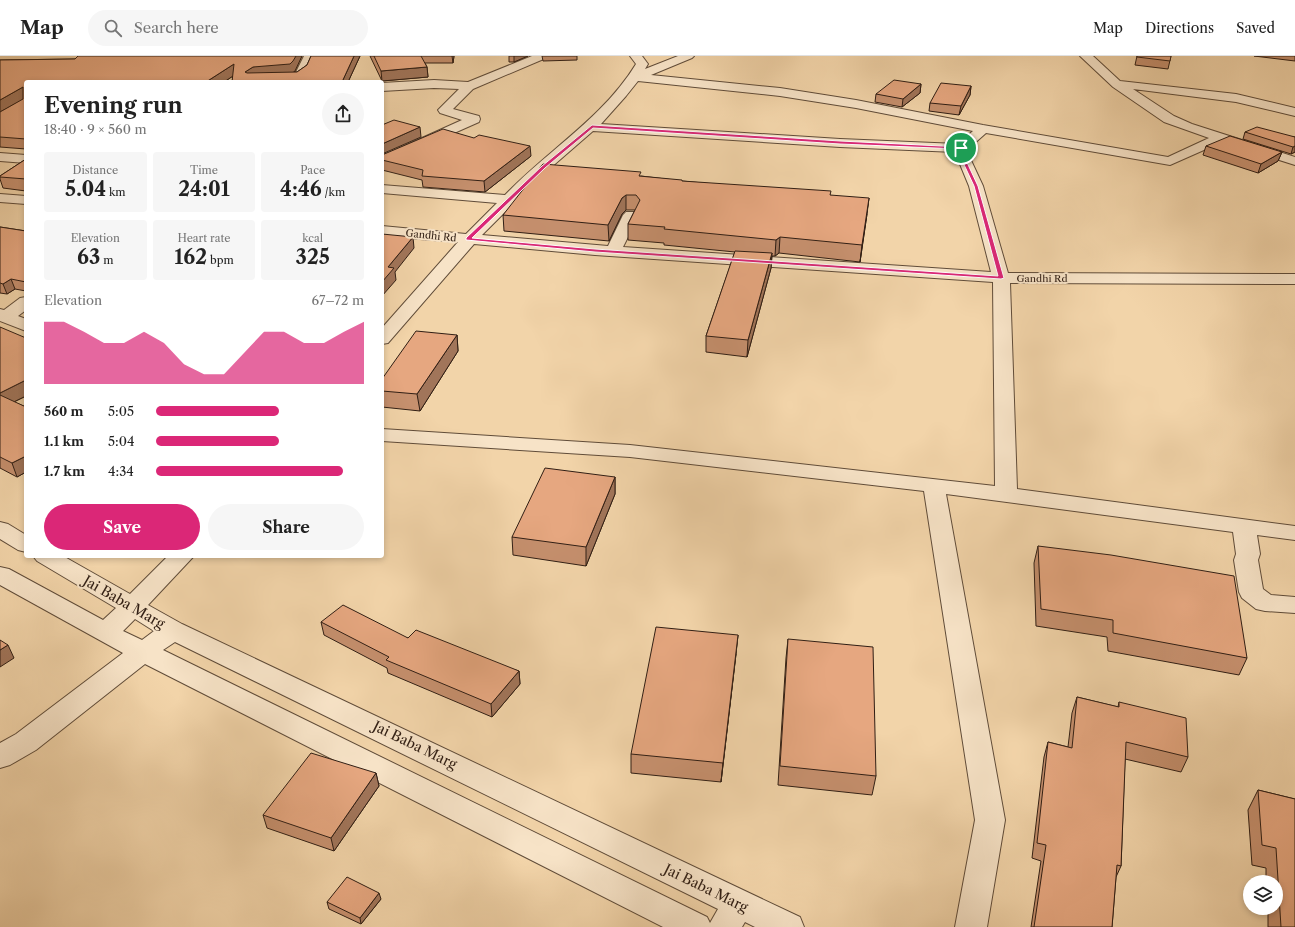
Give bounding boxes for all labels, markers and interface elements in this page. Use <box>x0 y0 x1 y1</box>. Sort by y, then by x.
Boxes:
search box <box>88 10 368 46</box>
text: Map <box>20 16 64 39</box>
icon: search <box>102 17 124 39</box>
text: Search here <box>134 18 219 37</box>
text: Map <box>1093 19 1123 37</box>
text: Directions <box>1145 19 1214 37</box>
text: Saved <box>1236 19 1275 37</box>
text: Evening run <box>44 92 183 119</box>
button: share <box>322 93 364 135</box>
text: 18:40 · 9 × 560 m <box>44 121 147 137</box>
pin <box>944 131 978 165</box>
icon: arrive <box>950 137 972 159</box>
text: Distance <box>73 163 118 177</box>
text: Time <box>190 163 218 177</box>
text: Pace <box>300 163 325 177</box>
text: 5.04 <box>65 177 106 201</box>
text: 24:01 <box>178 177 230 201</box>
text: 4:46 <box>280 177 322 201</box>
text: km <box>106 185 126 199</box>
text: /km <box>322 185 345 199</box>
street label: Gandhi Rd <box>405 226 457 245</box>
text: Elevation <box>71 231 120 245</box>
text: Heart rate <box>177 231 231 245</box>
text: kcal <box>302 231 323 245</box>
text: 63 <box>77 245 100 269</box>
text: 162 <box>174 245 207 269</box>
text: 325 <box>296 245 330 269</box>
text: m <box>100 253 114 267</box>
text: bpm <box>207 253 234 267</box>
street label: Gandhi Rd <box>1016 272 1068 285</box>
text: Elevation <box>44 292 102 308</box>
text: 67–72 m <box>312 292 364 308</box>
text: 560 m <box>44 403 83 419</box>
text: 5:05 <box>108 403 134 419</box>
text: 1.1 km <box>44 433 84 449</box>
text: 5:04 <box>108 433 134 449</box>
text: 1.7 km <box>44 463 85 479</box>
text: 4:34 <box>108 463 134 479</box>
button: Save <box>44 504 200 550</box>
button: Share <box>208 504 364 550</box>
street label: Jai Baba Marg <box>78 570 169 633</box>
street label: Jai Baba Marg <box>368 716 461 773</box>
street label: Jai Baba Marg <box>659 859 752 916</box>
map controls <box>1243 875 1283 915</box>
button: layers <box>1243 875 1283 915</box>

